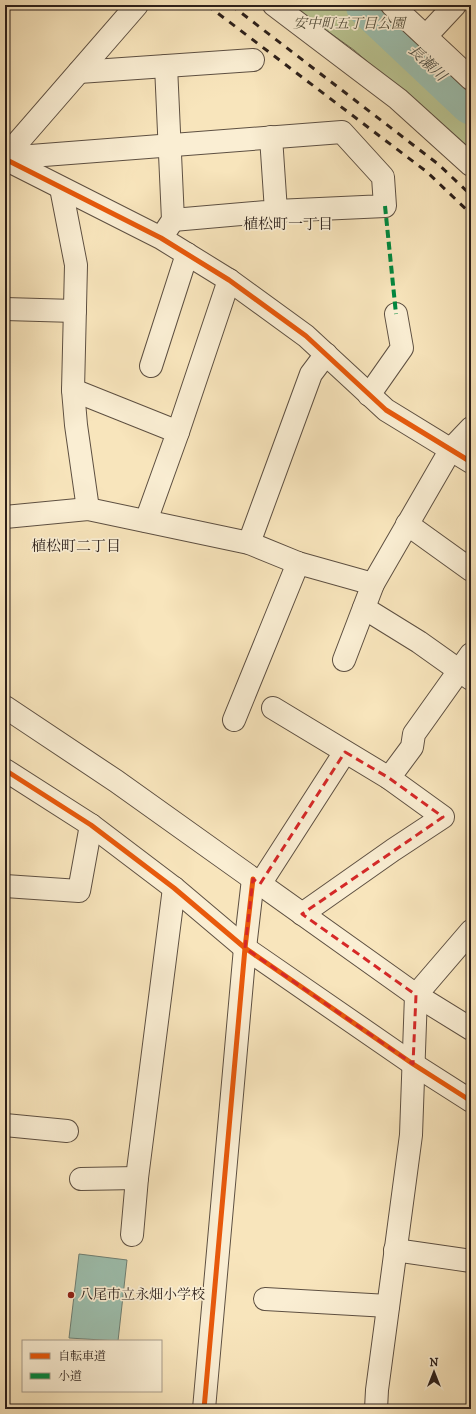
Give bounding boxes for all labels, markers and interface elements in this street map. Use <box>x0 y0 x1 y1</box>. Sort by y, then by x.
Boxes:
park label: 安中町五丁目公園 <box>293 15 407 33</box>
water label: 長瀬川 <box>404 41 451 87</box>
district label: 植松町一丁目 <box>243 215 333 234</box>
district label: 植松町二丁目 <box>31 537 121 556</box>
place label: 八尾市立永畑小学校 <box>79 1286 205 1304</box>
marker: 八尾市立永畑小学校 <box>66 1290 76 1300</box>
legend <box>22 1340 162 1392</box>
text: 自転車道 <box>58 1349 106 1364</box>
north arrow <box>414 1352 454 1392</box>
text: N <box>429 1356 439 1370</box>
text: 小道 <box>58 1369 82 1384</box>

